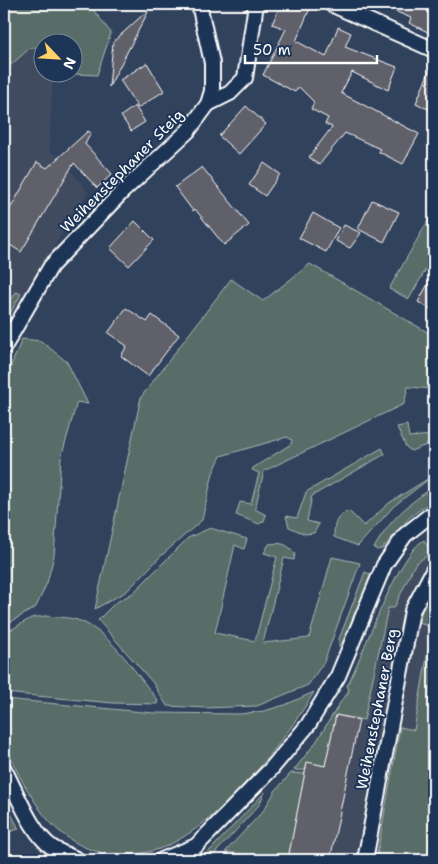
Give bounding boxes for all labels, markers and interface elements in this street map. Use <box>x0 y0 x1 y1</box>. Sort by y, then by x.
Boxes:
north arrow <box>32 32 82 82</box>
scale bar <box>245 32 378 64</box>
text: 50 m <box>253 40 291 60</box>
text: N <box>59 55 80 72</box>
street label: Weihenstephaner Steig <box>56 105 188 237</box>
street label: Weihenstephaner Berg <box>352 627 402 791</box>

